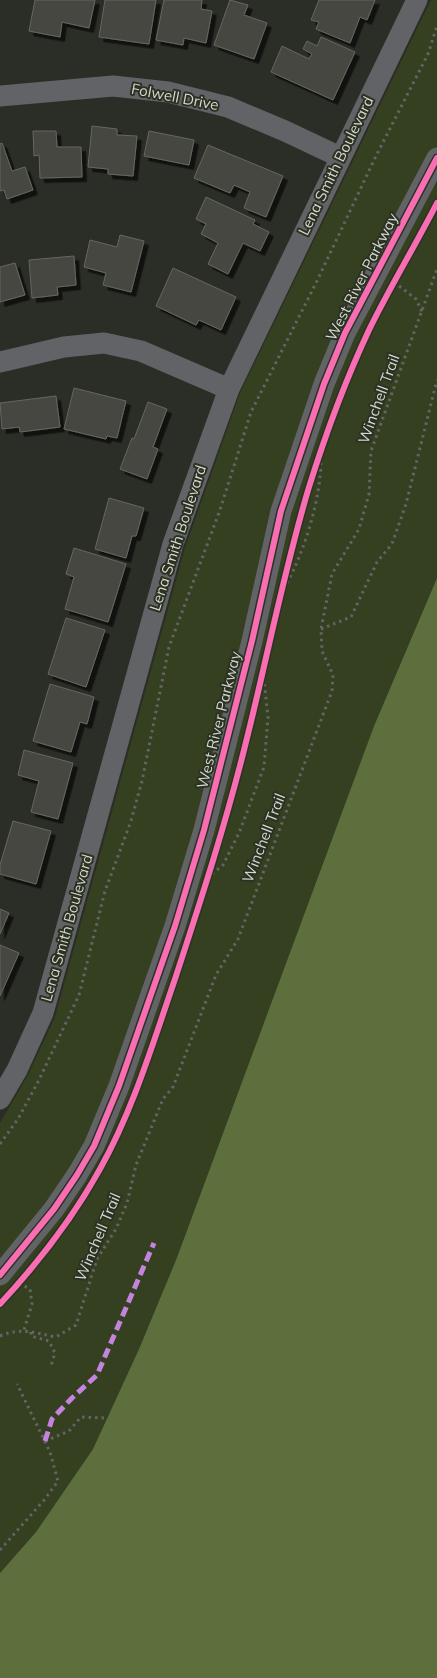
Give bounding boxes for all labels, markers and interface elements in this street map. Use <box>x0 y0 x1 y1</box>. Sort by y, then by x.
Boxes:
street label: Folwell Drive <box>130 79 220 114</box>
street label: Lena Smith Boulevard <box>294 93 377 238</box>
street label: West River Parkway <box>321 210 402 344</box>
street label: Winchell Trail <box>354 351 404 446</box>
street label: Lena Smith Boulevard <box>145 463 210 613</box>
street label: West River Parkway <box>192 649 245 791</box>
street label: Winchell Trail <box>238 791 289 885</box>
street label: Lena Smith Boulevard <box>36 852 97 1004</box>
street label: Winchell Trail <box>70 1190 125 1284</box>

